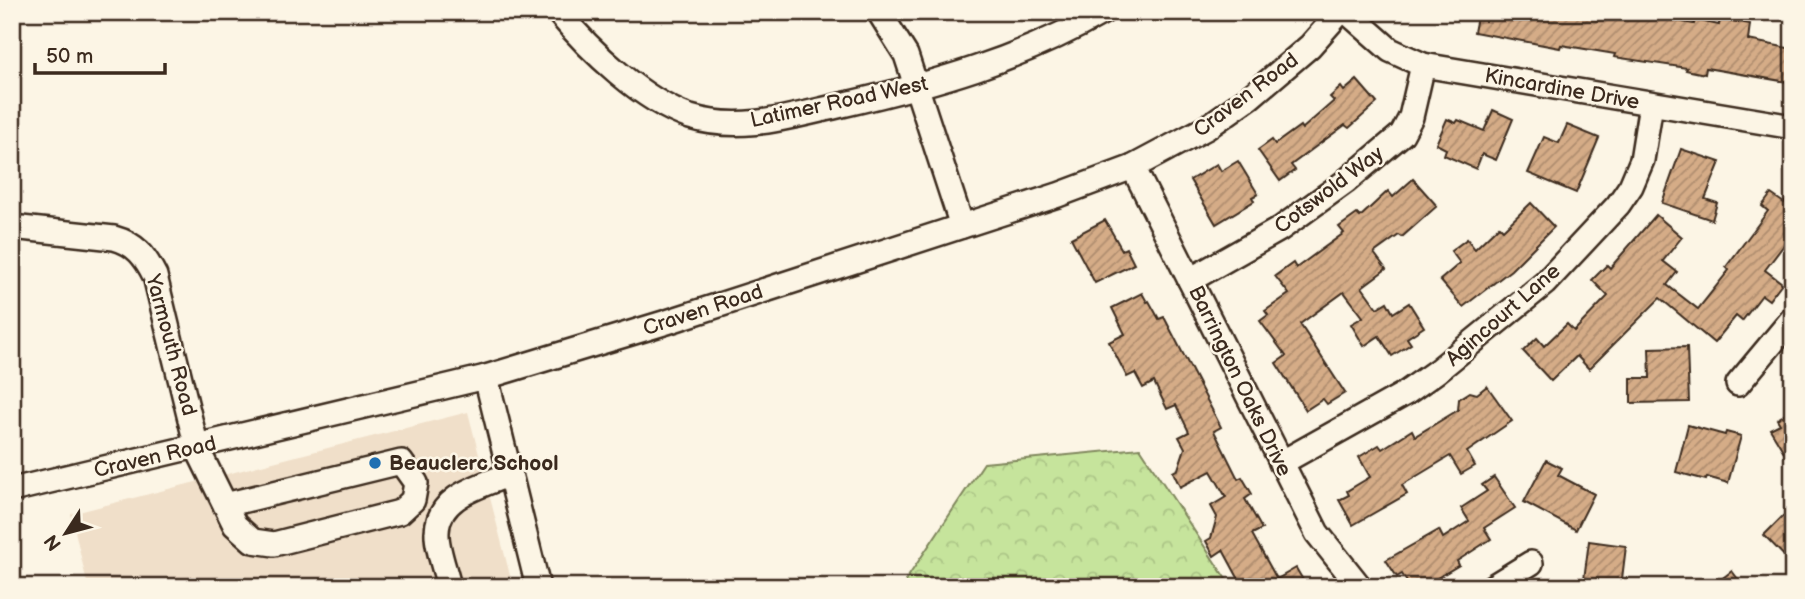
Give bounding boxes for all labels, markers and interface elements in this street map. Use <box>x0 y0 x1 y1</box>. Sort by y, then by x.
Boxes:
scale bar <box>35 32 164 76</box>
text: 50 m <box>46 44 93 69</box>
street label: Craven Road <box>1189 48 1303 142</box>
street label: Kincardine Drive <box>1483 63 1641 115</box>
street label: Latimer Road West <box>748 71 930 133</box>
street label: Cotswold Way <box>1270 141 1389 239</box>
street label: Agincourt Lane <box>1441 259 1565 371</box>
street label: Yarmouth Road <box>140 271 202 418</box>
street label: Craven Road <box>640 279 766 341</box>
street label: Barrington Oaks Drive <box>1183 282 1297 480</box>
street label: Craven Road <box>91 431 219 483</box>
place label: Beauclerc School <box>389 451 559 476</box>
marker: Beauclerc School <box>367 455 383 471</box>
north arrow <box>32 498 102 568</box>
text: N <box>40 530 67 555</box>

